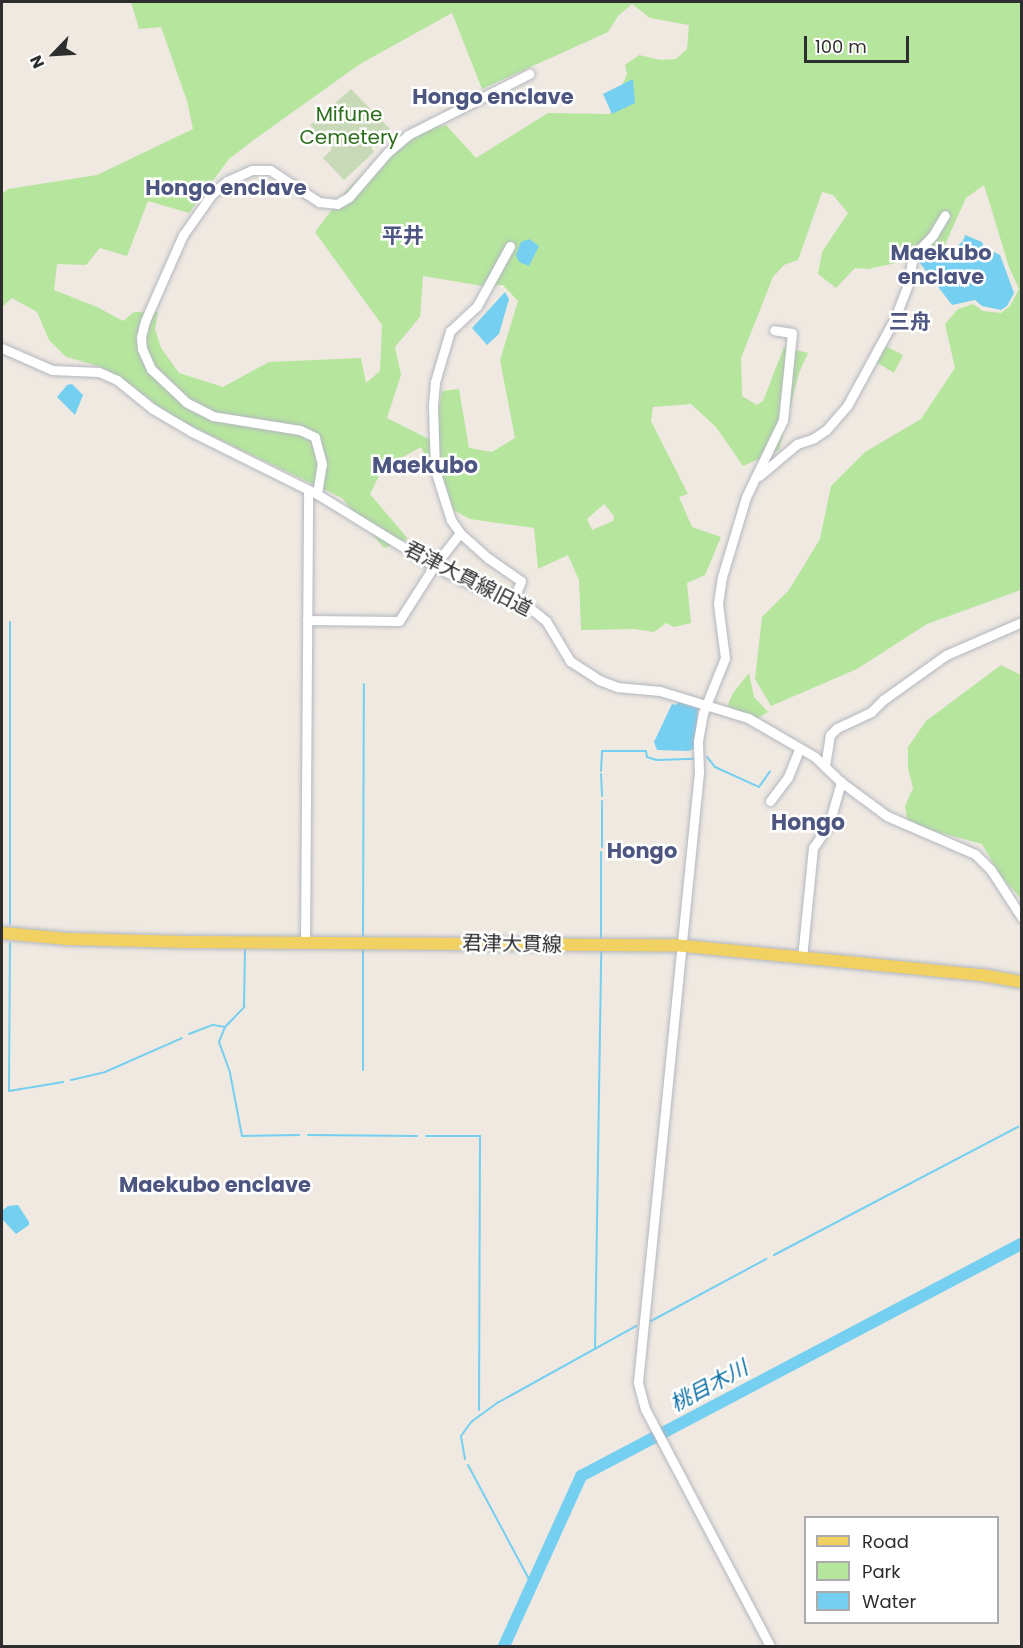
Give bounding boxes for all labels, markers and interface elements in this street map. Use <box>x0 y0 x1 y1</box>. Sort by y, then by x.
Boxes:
north arrow <box>24 24 84 84</box>
scale bar <box>807 24 912 62</box>
text: 100 m <box>815 34 867 59</box>
text: N <box>24 52 50 72</box>
district label: Hongo enclave <box>412 84 574 110</box>
park label: Mifune Cemetery <box>299 103 399 150</box>
district label: Hongo enclave <box>145 175 307 201</box>
district label: 平井 <box>382 223 424 249</box>
district label: Maekubo enclave <box>890 240 992 290</box>
district label: 三舟 <box>889 309 931 335</box>
district label: Maekubo <box>372 453 478 479</box>
street label: 君津大貫線旧道 <box>400 537 536 621</box>
district label: Hongo <box>771 810 845 836</box>
district label: Hongo <box>607 838 677 864</box>
street label: 君津大貫線 <box>462 931 562 957</box>
district label: Maekubo enclave <box>119 1172 311 1198</box>
water label: 桃目木川 <box>666 1355 752 1417</box>
legend <box>804 1516 999 1624</box>
text: Road <box>862 1529 909 1554</box>
text: Park <box>862 1559 901 1584</box>
text: Water <box>862 1589 916 1614</box>

